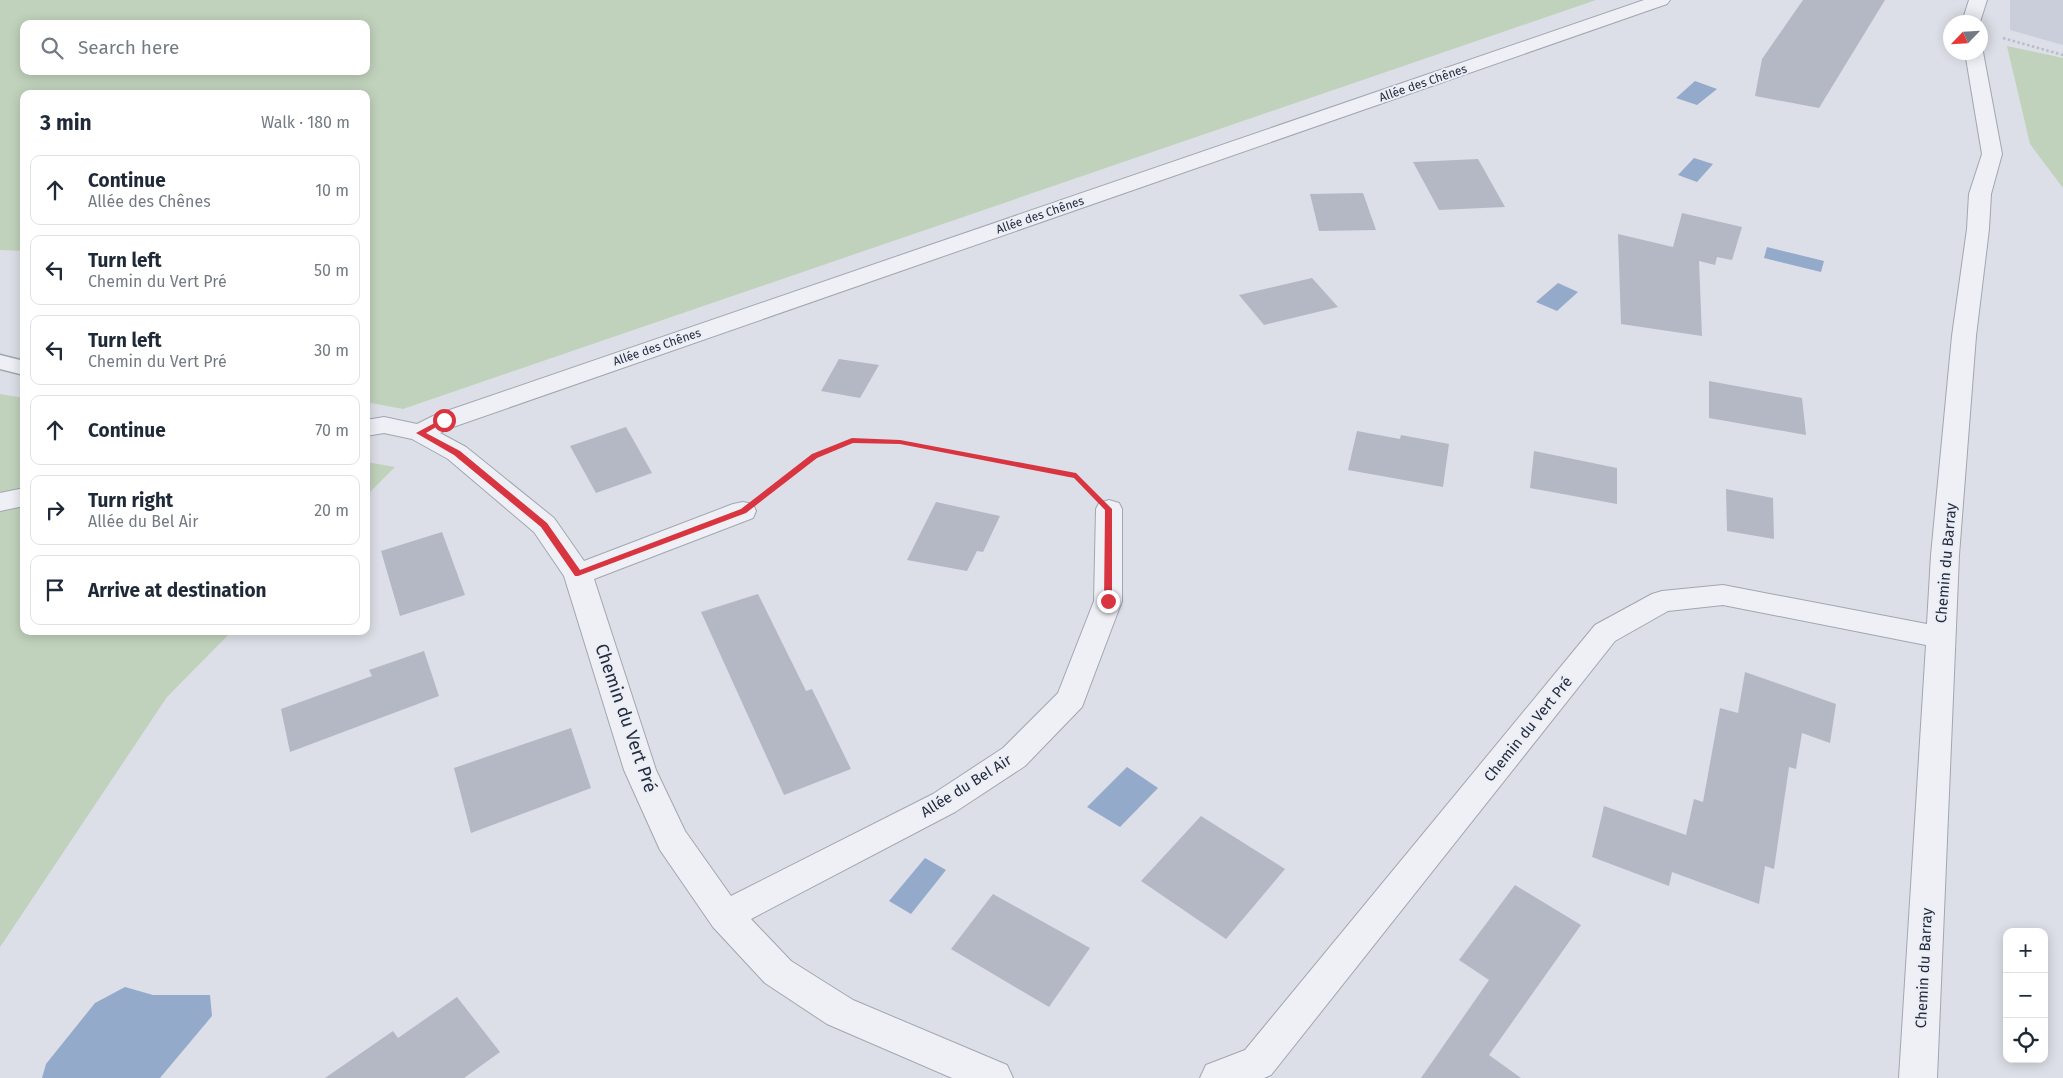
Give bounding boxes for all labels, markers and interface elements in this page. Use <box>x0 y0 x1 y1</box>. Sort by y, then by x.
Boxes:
north arrow <box>1943 15 1988 60</box>
search box <box>20 20 370 75</box>
icon: search <box>38 34 66 62</box>
text: Search here <box>78 36 179 59</box>
street label: Allée des Chênes <box>1377 61 1469 105</box>
text: 3 min <box>40 110 92 136</box>
text: Walk · 180 m <box>261 113 350 132</box>
text: Continue <box>88 169 166 192</box>
icon: ahead <box>41 176 69 204</box>
text: 10 m <box>315 181 349 200</box>
text: Allée des Chênes <box>88 192 211 211</box>
street label: Allée des Chênes <box>994 193 1086 237</box>
text: Turn left <box>88 249 162 272</box>
icon: left <box>41 256 69 284</box>
text: 50 m <box>314 261 349 280</box>
text: Chemin du Vert Pré <box>88 272 227 291</box>
street label: Allée des Chênes <box>611 325 703 369</box>
text: Turn left <box>88 329 162 352</box>
icon: left <box>41 336 69 364</box>
text: 30 m <box>314 341 349 360</box>
text: Chemin du Vert Pré <box>88 352 227 371</box>
route start <box>433 409 456 432</box>
icon: ahead <box>41 416 69 444</box>
text: Continue <box>88 419 166 442</box>
text: 70 m <box>315 421 349 440</box>
text: Turn right <box>88 489 173 512</box>
icon: right <box>41 496 69 524</box>
text: 20 m <box>314 501 349 520</box>
street label: Chemin du Barray <box>1932 502 1960 624</box>
text: Allée du Bel Air <box>88 512 199 531</box>
icon: arrive <box>41 576 69 604</box>
text: Arrive at destination <box>88 579 267 602</box>
route end <box>1097 590 1120 613</box>
street label: Chemin du Vert Pré <box>590 641 662 795</box>
street label: Chemin du Vert Pré <box>1480 673 1576 785</box>
street label: Allée du Bel Air <box>917 751 1015 821</box>
street label: Chemin du Barray <box>1912 907 1936 1029</box>
map controls <box>2003 928 2048 1063</box>
button: + <box>2003 928 2048 973</box>
button: − <box>2003 973 2048 1018</box>
button: locate <box>2003 1018 2048 1063</box>

